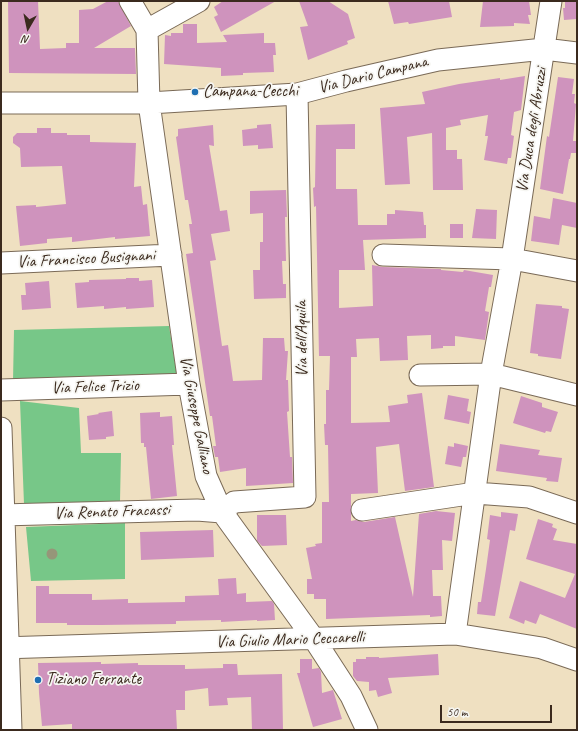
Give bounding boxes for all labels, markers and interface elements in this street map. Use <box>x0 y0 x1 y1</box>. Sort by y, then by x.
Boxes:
north arrow <box>8 8 48 48</box>
text: N <box>22 32 31 47</box>
street label: Via Dario Campana <box>316 52 430 98</box>
street label: Via Duca degli Abruzzi <box>512 66 552 194</box>
place label: Campana-Cecchi <box>203 82 298 102</box>
marker: Campana-Cecchi <box>190 87 200 97</box>
street label: Via Francisco Busignani <box>17 245 155 273</box>
street label: Via dell'Aquila <box>291 301 313 377</box>
street label: Via Giuseppe Galliano <box>175 354 217 476</box>
street label: Via Felice Trizio <box>51 375 139 399</box>
street label: Via Renato Fracassi <box>54 500 170 524</box>
street label: Via Giulio Mario Ceccarelli <box>215 627 365 653</box>
place label: Tiziano Ferrante <box>46 670 141 690</box>
marker: Tiziano Ferrante <box>33 675 43 685</box>
scale bar <box>442 697 554 723</box>
text: 50 m <box>447 704 467 720</box>

